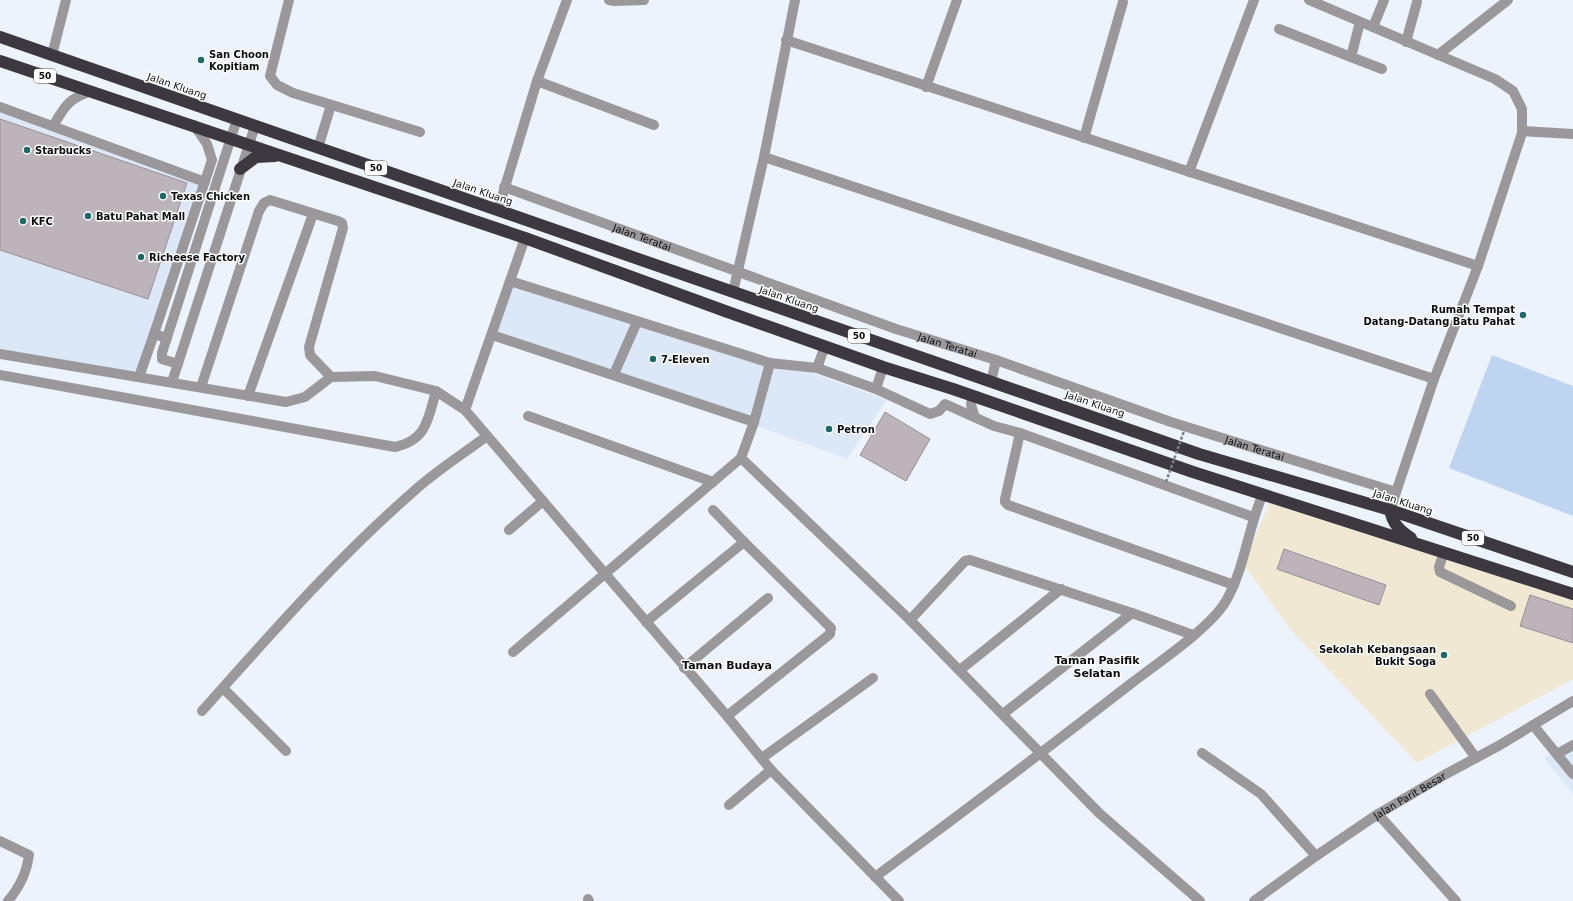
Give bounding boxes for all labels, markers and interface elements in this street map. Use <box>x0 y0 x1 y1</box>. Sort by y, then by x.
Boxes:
place label: San Choon Kopitiam <box>209 49 269 72</box>
marker: San Choon Kopitiam <box>196 55 206 65</box>
road number: 50 <box>34 69 56 83</box>
street label: Jalan Kluang <box>145 70 208 101</box>
marker: Starbucks <box>22 145 32 155</box>
place label: Starbucks <box>35 145 92 156</box>
road number: 50 <box>365 161 387 175</box>
street label: Jalan Kluang <box>451 176 514 207</box>
marker: Texas Chicken <box>158 191 168 201</box>
place label: Texas Chicken <box>171 191 250 202</box>
marker: Batu Pahat Mall <box>83 211 93 221</box>
place label: Batu Pahat Mall <box>96 211 185 222</box>
marker: KFC <box>18 216 28 226</box>
place label: KFC <box>31 216 53 227</box>
street label: Jalan Teratai <box>611 221 673 253</box>
marker: Richeese Factory <box>136 252 146 262</box>
place label: Richeese Factory <box>149 252 245 263</box>
street label: Jalan Kluang <box>757 283 820 314</box>
place label: Rumah Tempat Datang-Datang Batu Pahat <box>1363 304 1515 327</box>
marker: Rumah Tempat Datang-Datang Batu Pahat <box>1518 310 1528 320</box>
road number: 50 <box>848 329 870 343</box>
street label: Jalan Teratai <box>916 330 979 359</box>
marker: 7-Eleven <box>648 354 658 364</box>
place label: 7-Eleven <box>661 354 710 365</box>
street label: Jalan Kluang <box>1063 388 1126 419</box>
marker: Petron <box>824 424 834 434</box>
place label: Petron <box>837 424 875 435</box>
street label: Jalan Teratai <box>1223 433 1286 462</box>
street label: Jalan Kluang <box>1371 487 1434 517</box>
road number: 50 <box>1462 531 1484 545</box>
place label: Sekolah Kebangsaan Bukit Soga <box>1319 644 1436 667</box>
marker: Sekolah Kebangsaan Bukit Soga <box>1439 650 1449 660</box>
district label: Taman Pasifik Selatan <box>1054 654 1140 680</box>
district label: Taman Budaya <box>682 659 772 672</box>
street label: Jalan Parit Besar <box>1370 770 1448 822</box>

